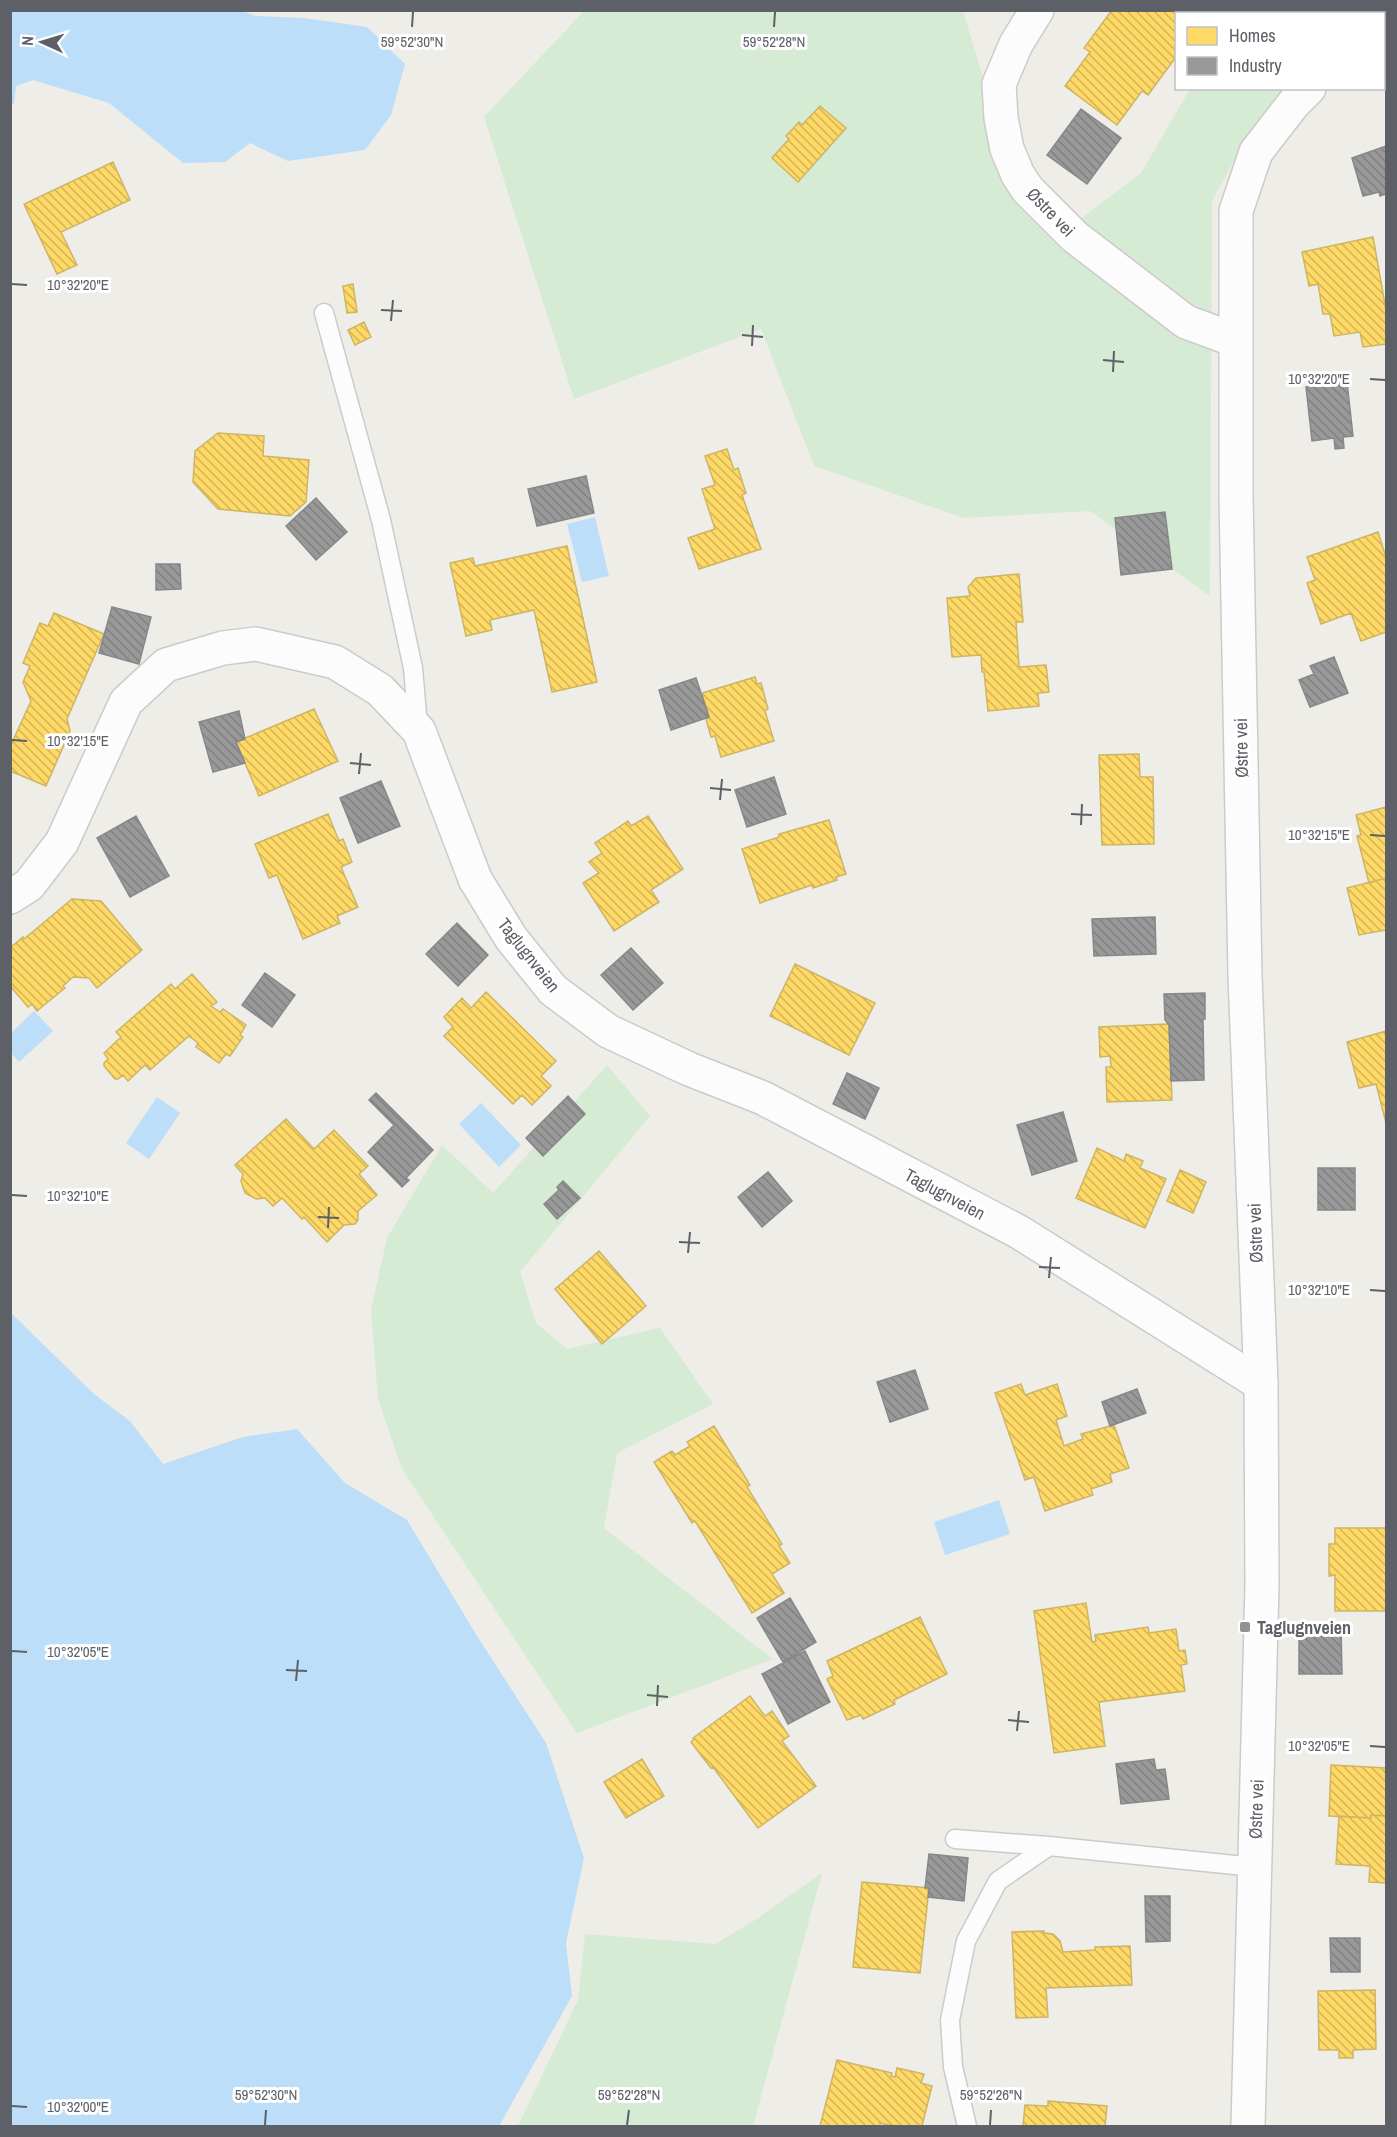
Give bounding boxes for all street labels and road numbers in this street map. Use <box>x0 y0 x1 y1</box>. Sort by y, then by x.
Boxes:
street label: Østre vei <box>1021 182 1081 242</box>
street label: Østre vei <box>1228 718 1254 778</box>
street label: Taglugnveien <box>492 913 566 997</box>
street label: Taglugnveien <box>900 1162 990 1226</box>
street label: Østre vei <box>1241 1203 1269 1263</box>
street label: Østre vei <box>1242 1779 1270 1839</box>

